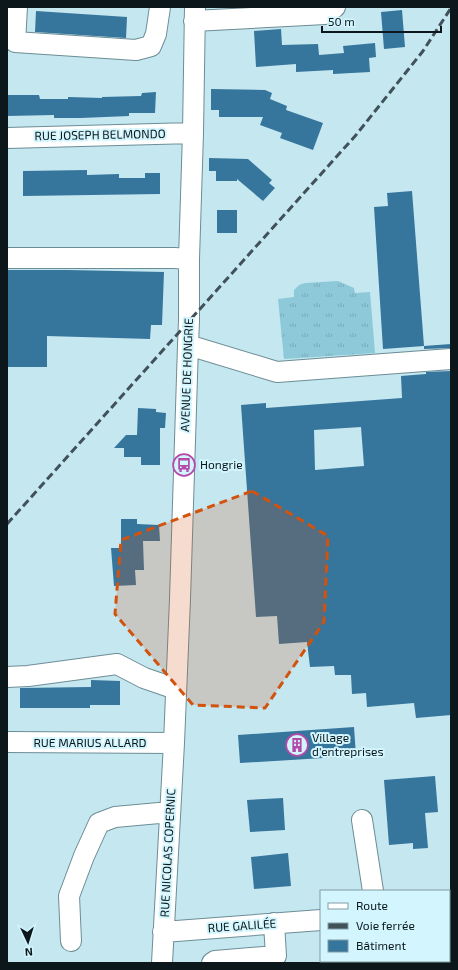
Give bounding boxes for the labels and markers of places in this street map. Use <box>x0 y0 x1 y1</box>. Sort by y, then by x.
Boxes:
bus stop icon: Hongrie <box>171 452 197 478</box>
place label: Hongrie <box>200 457 243 471</box>
place label: Village d'entreprises <box>312 730 384 758</box>
building icon: Village d'entreprises <box>284 732 310 758</box>

